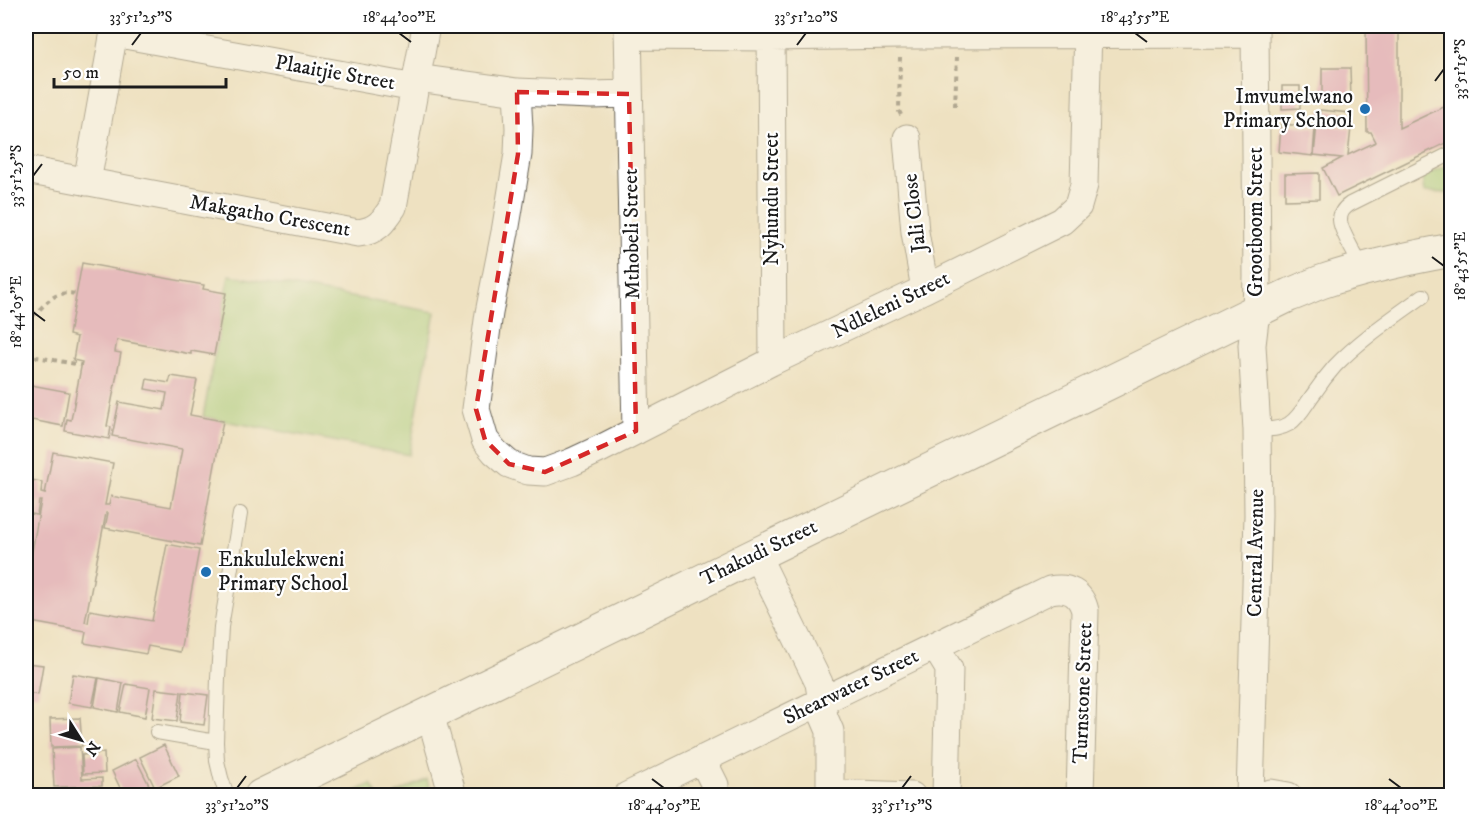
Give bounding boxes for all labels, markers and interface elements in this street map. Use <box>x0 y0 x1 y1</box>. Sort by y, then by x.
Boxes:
text: 33°51'25"S <box>110 8 173 27</box>
text: 18°44'00"E <box>362 8 436 27</box>
text: 33°51'20"S <box>774 8 838 27</box>
text: 18°43'55"E <box>1101 8 1170 27</box>
text: 33°51'15"S <box>1451 38 1470 99</box>
street label: Plaaitjie Street <box>273 50 397 96</box>
scale bar <box>54 51 226 89</box>
text: 50 m <box>63 62 99 84</box>
place label: Imvumelwano Primary School <box>1223 84 1354 134</box>
marker: Imvumelwano Primary School <box>1358 102 1372 116</box>
street label: Nyhundu Street <box>759 132 785 266</box>
text: 33°51'25"S <box>7 144 26 207</box>
street label: Grootboom Street <box>1243 147 1269 297</box>
street label: Mthobeli Street <box>618 168 646 300</box>
street label: Jali Close <box>897 172 933 256</box>
street label: Makgatho Crescent <box>188 189 353 243</box>
text: 18°43'55"E <box>1451 231 1470 300</box>
street label: Ndleleni Street <box>828 265 954 345</box>
text: 18°44'05"E <box>7 275 26 348</box>
street label: Central Avenue <box>1242 488 1270 617</box>
street label: Thakudi Street <box>697 513 822 592</box>
place label: Enkululekweni Primary School <box>218 547 349 597</box>
marker: Enkululekweni Primary School <box>199 565 213 579</box>
street label: Turnstone Street <box>1068 622 1098 764</box>
street label: Shearwater Street <box>779 643 923 731</box>
north arrow <box>51 710 111 770</box>
text: N <box>80 737 104 760</box>
text: 33°51'20"S <box>205 796 269 815</box>
text: 18°44'05"E <box>628 796 701 815</box>
text: 33°51'15"S <box>872 796 933 815</box>
text: 18°44'00"E <box>1364 796 1438 815</box>

